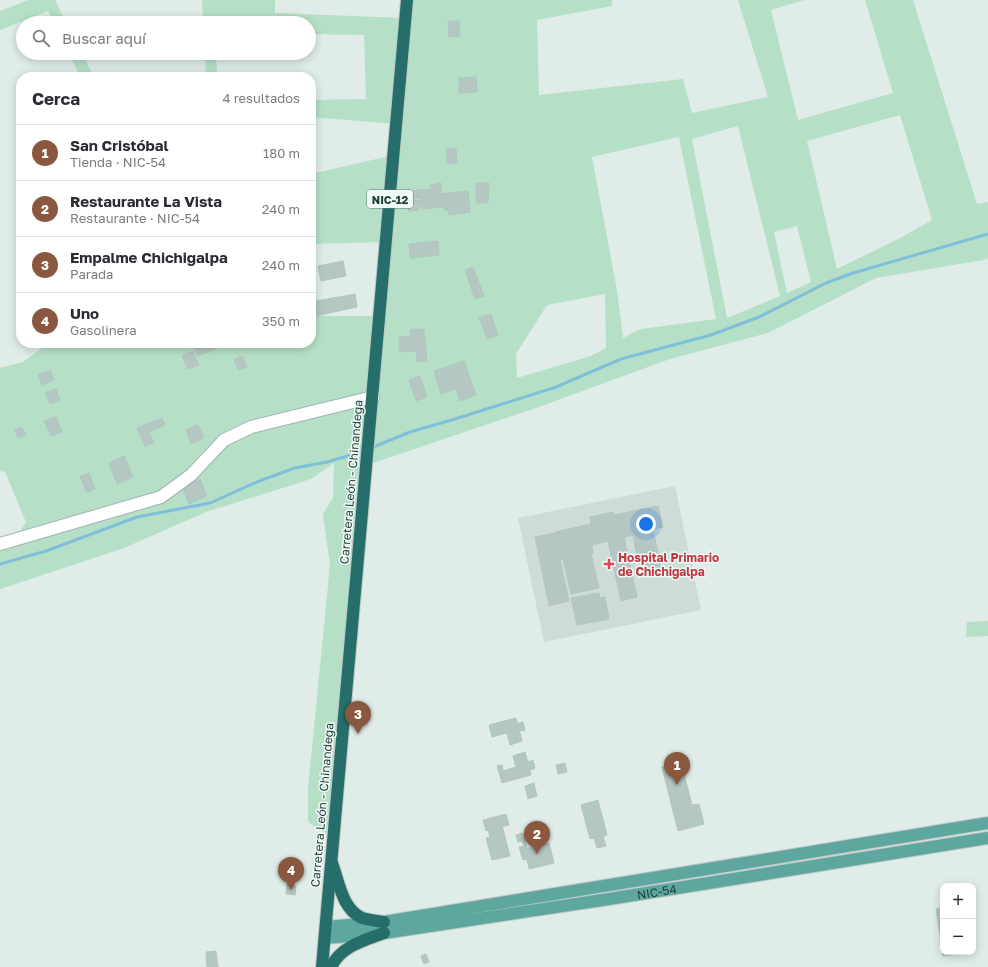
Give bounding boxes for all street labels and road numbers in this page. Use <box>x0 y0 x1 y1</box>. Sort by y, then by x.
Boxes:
road number: NIC-12 <box>367 190 413 208</box>
street label: Carretera León - Chinandega <box>336 399 366 565</box>
street label: Carretera León - Chinandega <box>307 722 337 888</box>
street label: NIC-54 <box>636 881 678 902</box>

